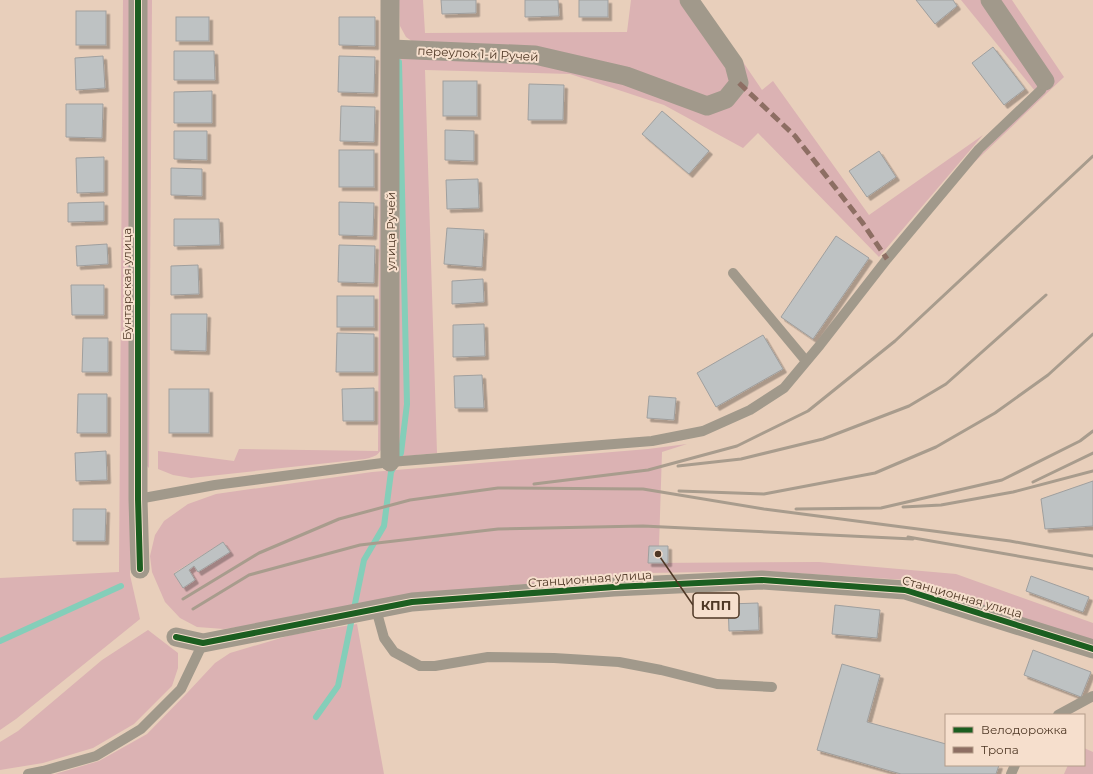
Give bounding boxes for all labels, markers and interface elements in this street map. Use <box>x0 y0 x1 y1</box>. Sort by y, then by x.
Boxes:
street label: переулок 1-й Ручей <box>417 43 539 64</box>
street label: улица Ручей <box>383 192 398 271</box>
street label: Бунтарская улица <box>119 228 134 340</box>
street label: Станционная улица <box>527 567 653 590</box>
street label: Станционная улица <box>900 572 1024 621</box>
callout: КПП <box>693 593 739 618</box>
text: КПП <box>701 597 731 613</box>
legend <box>945 714 1085 766</box>
text: Велодорожка <box>981 722 1067 737</box>
text: Тропа <box>981 742 1019 757</box>

